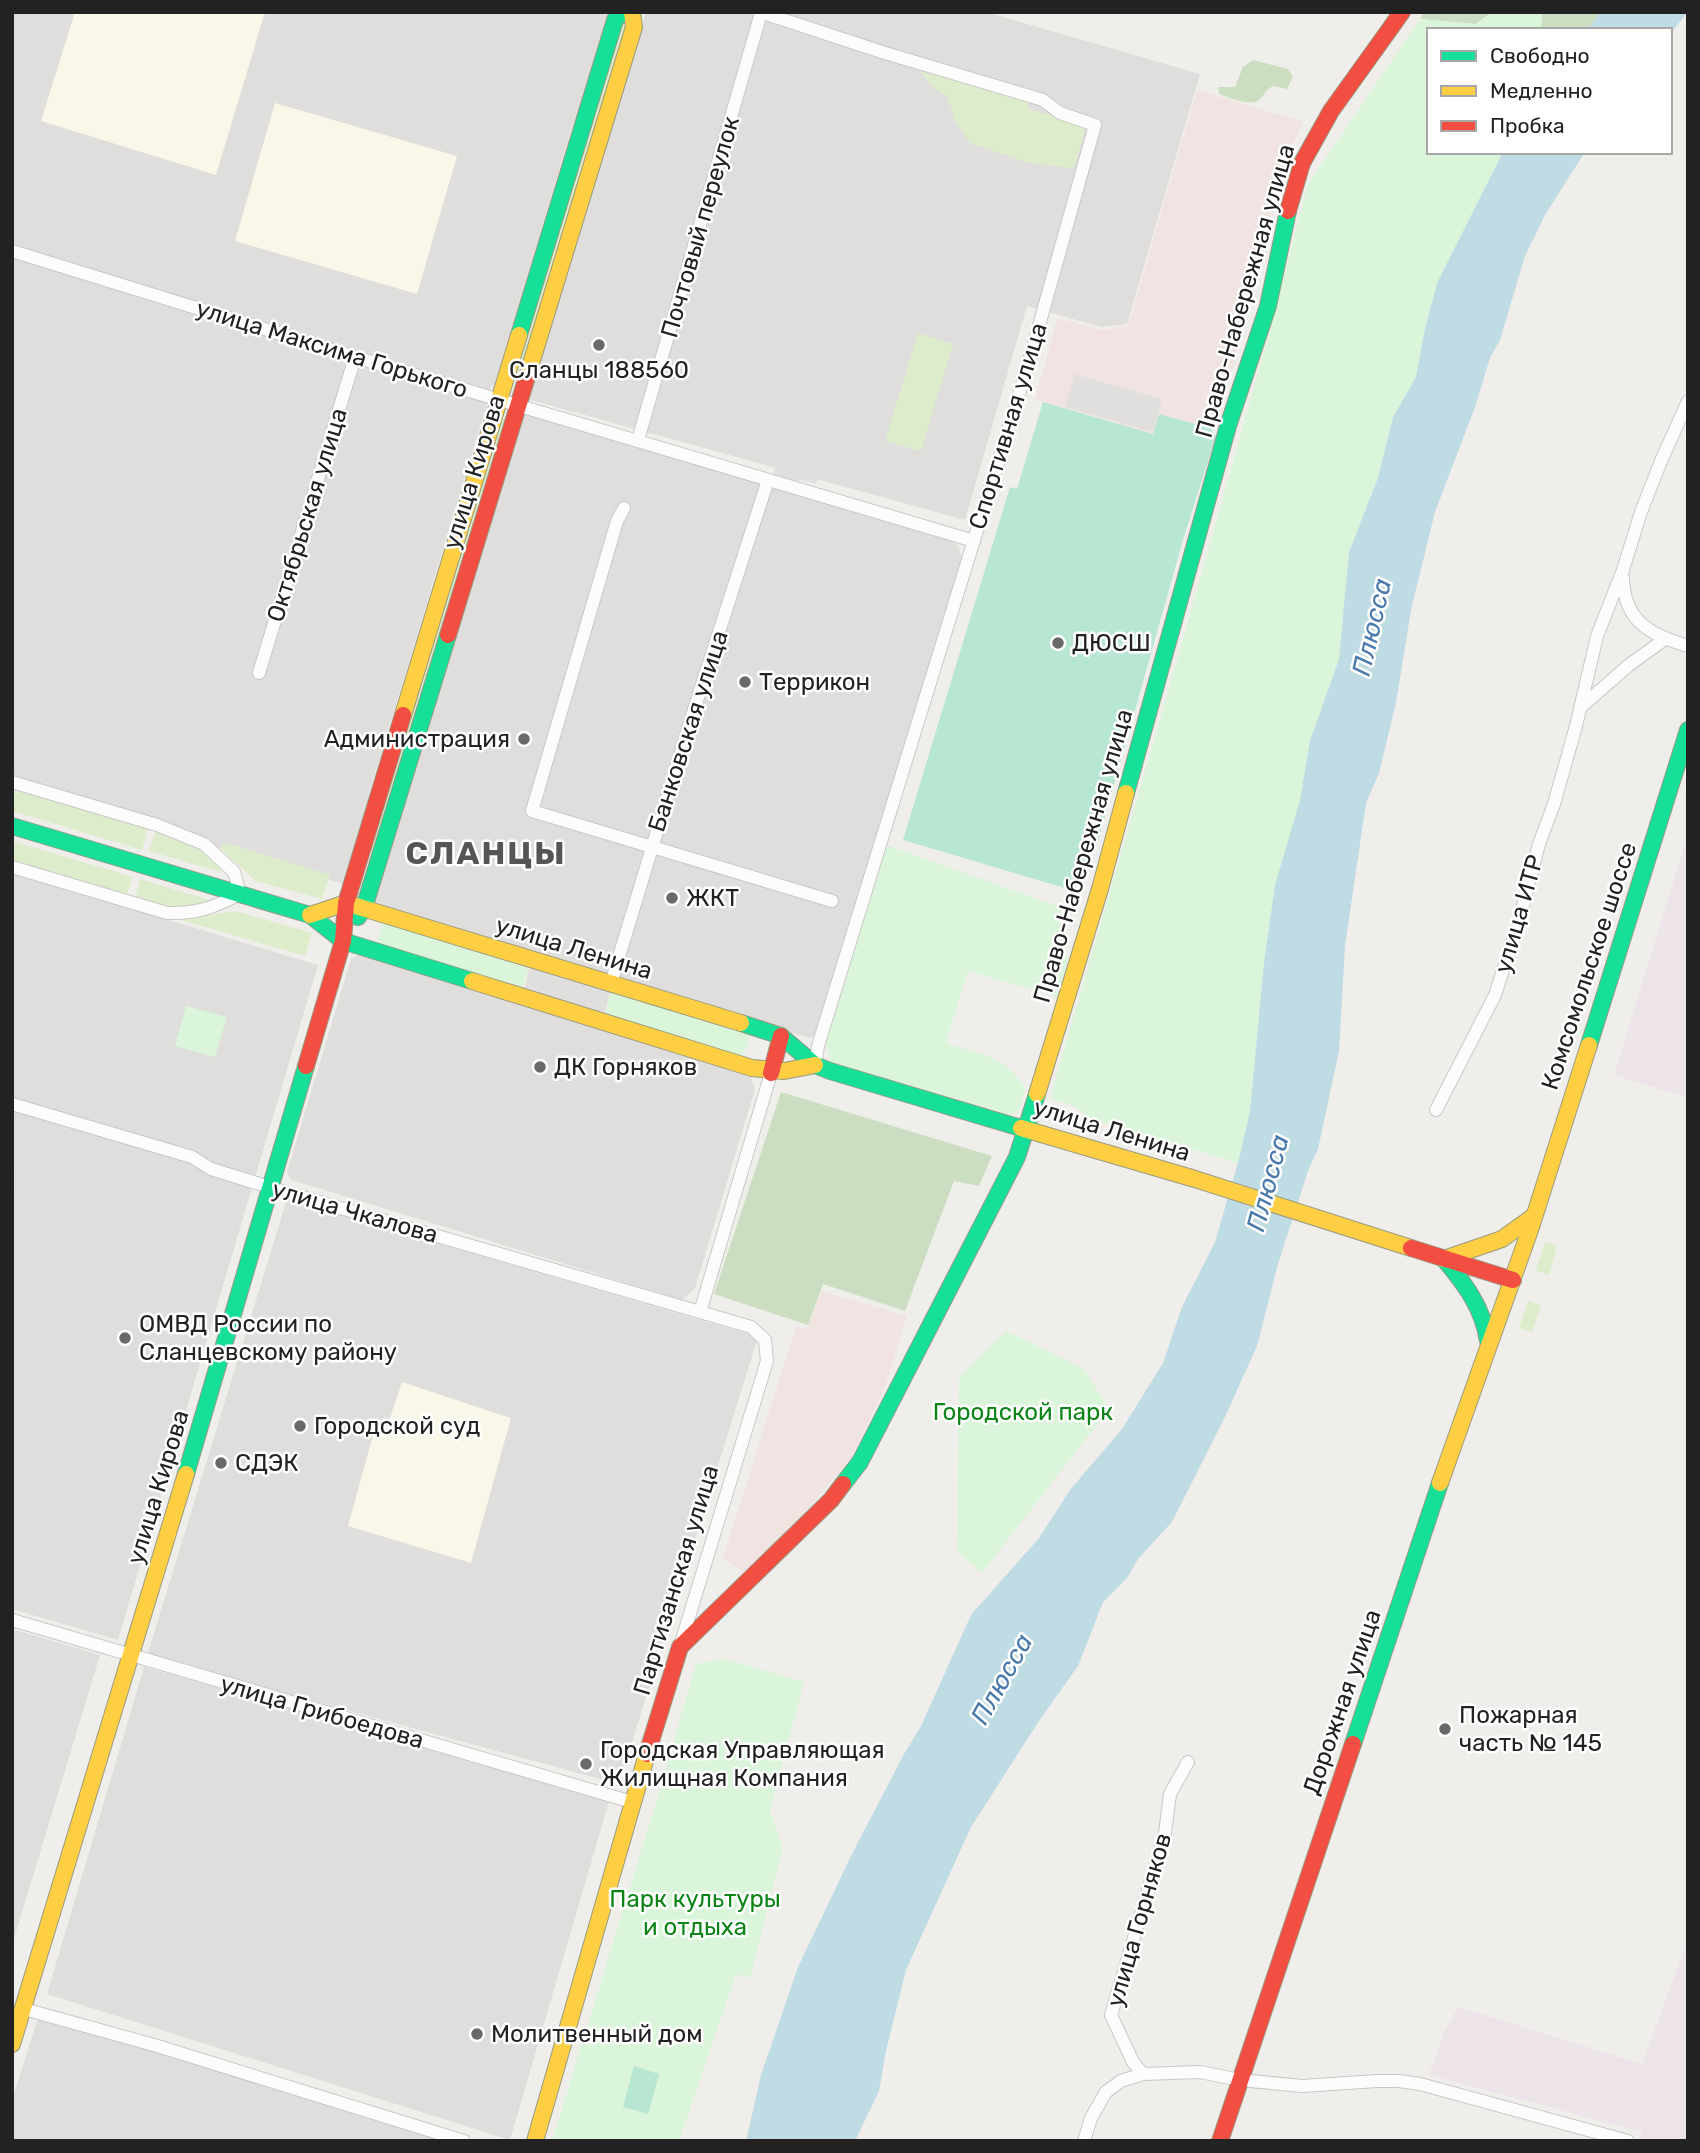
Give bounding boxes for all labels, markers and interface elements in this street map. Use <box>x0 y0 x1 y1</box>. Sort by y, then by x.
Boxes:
legend <box>1427 28 1672 154</box>
text: Свободно <box>1490 43 1590 68</box>
text: Медленно <box>1490 78 1593 103</box>
street label: Почтовый переулок <box>655 113 745 341</box>
text: Пробка <box>1490 113 1565 138</box>
street label: Право-Набережная улица <box>1190 141 1300 441</box>
street label: улица Максима Горького <box>193 294 471 404</box>
street label: Спортивная улица <box>963 319 1053 533</box>
marker: Сланцы 188560 <box>591 337 607 353</box>
place label: Сланцы 188560 <box>509 356 689 384</box>
street label: улица Кирова <box>437 392 511 552</box>
street label: Октябрьская улица <box>261 405 353 625</box>
water label: Плюсса <box>1346 576 1398 678</box>
street label: Банковская улица <box>642 627 734 835</box>
place label: ДЮСШ <box>1072 629 1151 657</box>
marker: ДЮСШ <box>1050 635 1066 651</box>
place label: Террикон <box>759 668 870 696</box>
marker: Террикон <box>737 674 753 690</box>
street label: Право-Набережная улица <box>1028 706 1138 1006</box>
place label: Администрация <box>324 725 510 753</box>
marker: Администрация <box>516 731 532 747</box>
district label: СЛАНЦЫ <box>406 834 566 872</box>
street label: Комсомольское шоссе <box>1536 839 1642 1093</box>
street label: улица ИТР <box>1489 851 1549 977</box>
place label: ЖКТ <box>686 884 739 912</box>
marker: ЖКТ <box>664 890 680 906</box>
street label: улица Ленина <box>492 911 656 985</box>
place label: ДК Горняков <box>554 1053 697 1081</box>
marker: ДК Горняков <box>532 1059 548 1075</box>
street label: улица Ленина <box>1030 1093 1194 1167</box>
water label: Плюсса <box>1240 1131 1296 1235</box>
street label: улица Чкалова <box>269 1175 441 1249</box>
place label: ОМВД России по Сланцевскому району <box>139 1310 397 1366</box>
marker: ОМВД России по Сланцевскому району <box>117 1330 133 1346</box>
park label: Городской парк <box>933 1398 1113 1426</box>
street label: улица Кирова <box>121 1407 195 1567</box>
place label: Городской суд <box>314 1412 480 1440</box>
marker: Городской суд <box>292 1418 308 1434</box>
place label: СДЭК <box>235 1449 299 1477</box>
marker: СДЭК <box>213 1455 229 1471</box>
street label: Партизанская улица <box>628 1462 724 1698</box>
street label: Дорожная улица <box>1297 1606 1387 1798</box>
water label: Плюсса <box>965 1628 1039 1730</box>
street label: улица Грибоедова <box>217 1670 427 1754</box>
place label: Пожарная часть № 145 <box>1459 1701 1602 1757</box>
marker: Пожарная часть № 145 <box>1437 1721 1453 1737</box>
place label: Городская Управляющая Жилищная Компания <box>600 1736 885 1792</box>
marker: Городская Управляющая Жилищная Компания <box>578 1756 594 1772</box>
street label: улица Горняков <box>1101 1830 1177 2010</box>
park label: Парк культуры и отдыха <box>609 1885 781 1941</box>
place label: Молитвенный дом <box>491 2020 703 2048</box>
marker: Молитвенный дом <box>469 2026 485 2042</box>

